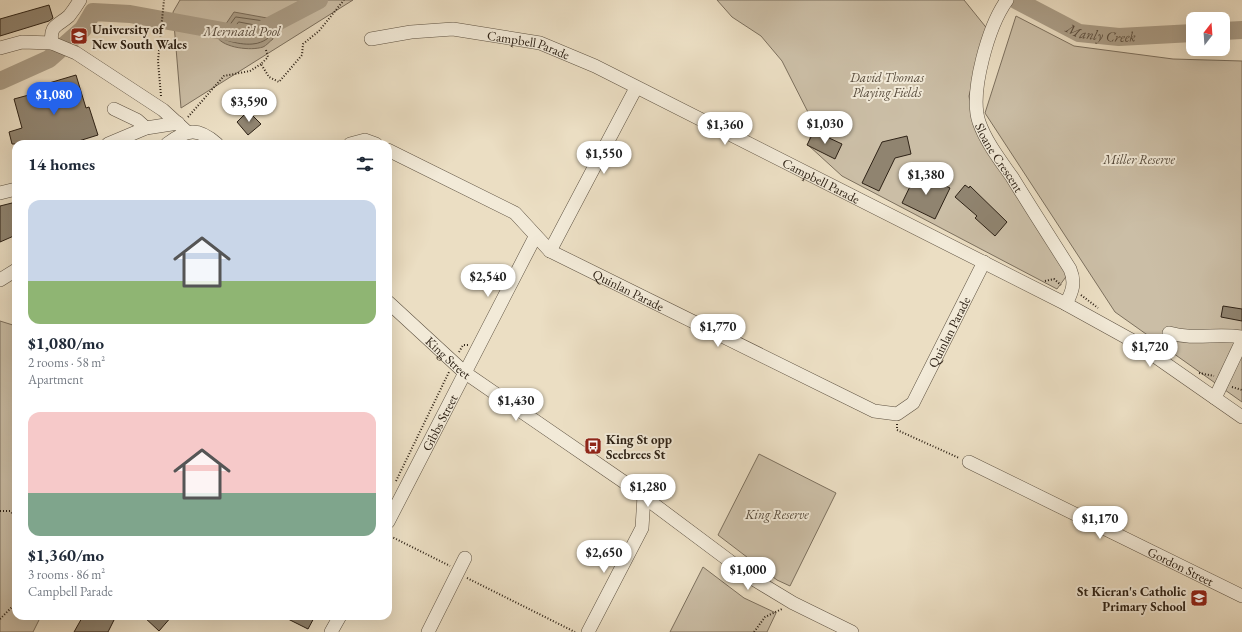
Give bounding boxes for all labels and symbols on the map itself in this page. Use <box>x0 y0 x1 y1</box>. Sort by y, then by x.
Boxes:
north arrow <box>1186 12 1230 56</box>
water label: Manly Creek <box>1062 19 1137 46</box>
place label: University of New South Wales <box>92 21 187 53</box>
water label: Mermaid Pool <box>202 22 282 40</box>
school or university icon: University of New South Wales <box>69 26 89 46</box>
street label: Campbell Parade <box>486 27 572 63</box>
park label: David Thomas Playing Fields <box>849 69 924 101</box>
pin: $1,080 <box>21 82 87 116</box>
pin: $3,590 <box>216 89 282 123</box>
pin: $1,030 <box>792 111 858 145</box>
pin: $1,360 <box>692 112 758 146</box>
street label: Sloane Crescent <box>971 120 1027 196</box>
pin: $1,550 <box>571 141 637 175</box>
park label: Miller Reserve <box>1102 151 1175 168</box>
street label: Campbell Parade <box>779 154 863 208</box>
pin: $1,380 <box>893 162 959 196</box>
pin: $2,540 <box>455 264 521 298</box>
street label: Quinlan Parade <box>590 265 667 315</box>
street label: Quinlan Parade <box>924 294 974 371</box>
pin: $1,770 <box>685 314 751 348</box>
street label: King Street <box>422 333 474 383</box>
pin: $1,720 <box>1117 334 1183 368</box>
pin: $1,430 <box>483 388 549 422</box>
street label: Gibbs Street <box>418 391 461 454</box>
place label: King St opp Seebrees St <box>606 431 672 463</box>
bus stop icon: King St opp Seebrees St <box>583 436 603 456</box>
pin: $1,280 <box>615 474 681 508</box>
park label: King Reserve <box>744 506 809 523</box>
pin: $1,170 <box>1067 506 1133 540</box>
pin: $2,650 <box>571 540 637 574</box>
street label: Gordon Street <box>1145 543 1216 590</box>
pin: $1,000 <box>715 557 781 591</box>
place label: St Kieran's Catholic Primary School <box>1077 583 1187 615</box>
school or university icon: St Kieran's Catholic Primary School <box>1189 588 1209 608</box>

